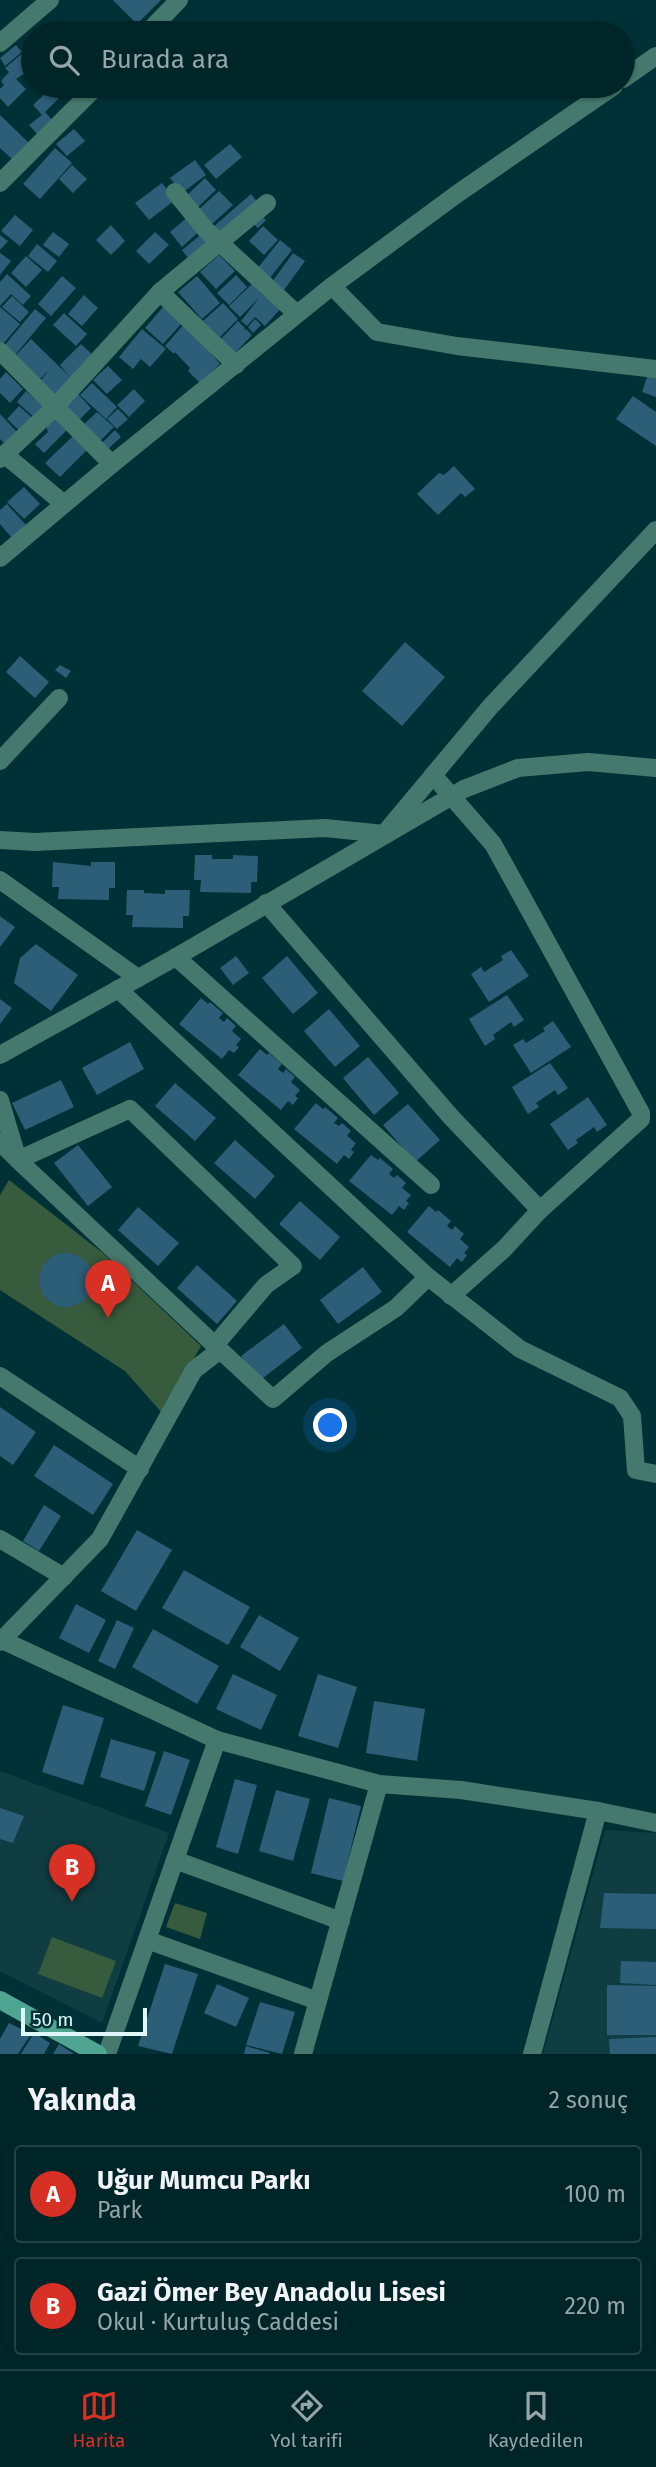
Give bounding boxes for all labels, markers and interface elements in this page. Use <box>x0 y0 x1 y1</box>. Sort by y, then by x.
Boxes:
search box <box>21 21 635 98</box>
icon: search <box>45 41 83 79</box>
text: Burada ara <box>101 44 229 75</box>
pin: A <box>85 1260 131 1318</box>
your location <box>313 1408 347 1442</box>
pin: B <box>49 1844 95 1902</box>
scale bar <box>21 2005 147 2037</box>
text: 50 m <box>32 2008 73 2031</box>
text: Yakında <box>28 2082 136 2118</box>
text: 2 sonuç <box>548 2086 628 2114</box>
text: Uğur Mumcu Parkı <box>97 2165 311 2196</box>
text: A <box>46 2180 60 2208</box>
text: 100 m <box>565 2180 626 2208</box>
text: Park <box>97 2196 142 2224</box>
text: Gazi Ömer Bey Anadolu Lisesi <box>97 2277 446 2308</box>
text: B <box>46 2292 60 2320</box>
text: 220 m <box>565 2292 626 2320</box>
text: Okul · Kurtuluş Caddesi <box>97 2308 339 2336</box>
tab: Harita <box>72 2387 125 2452</box>
tab: Yol tarifi <box>270 2387 343 2452</box>
tab: Kaydedilen <box>488 2387 584 2452</box>

